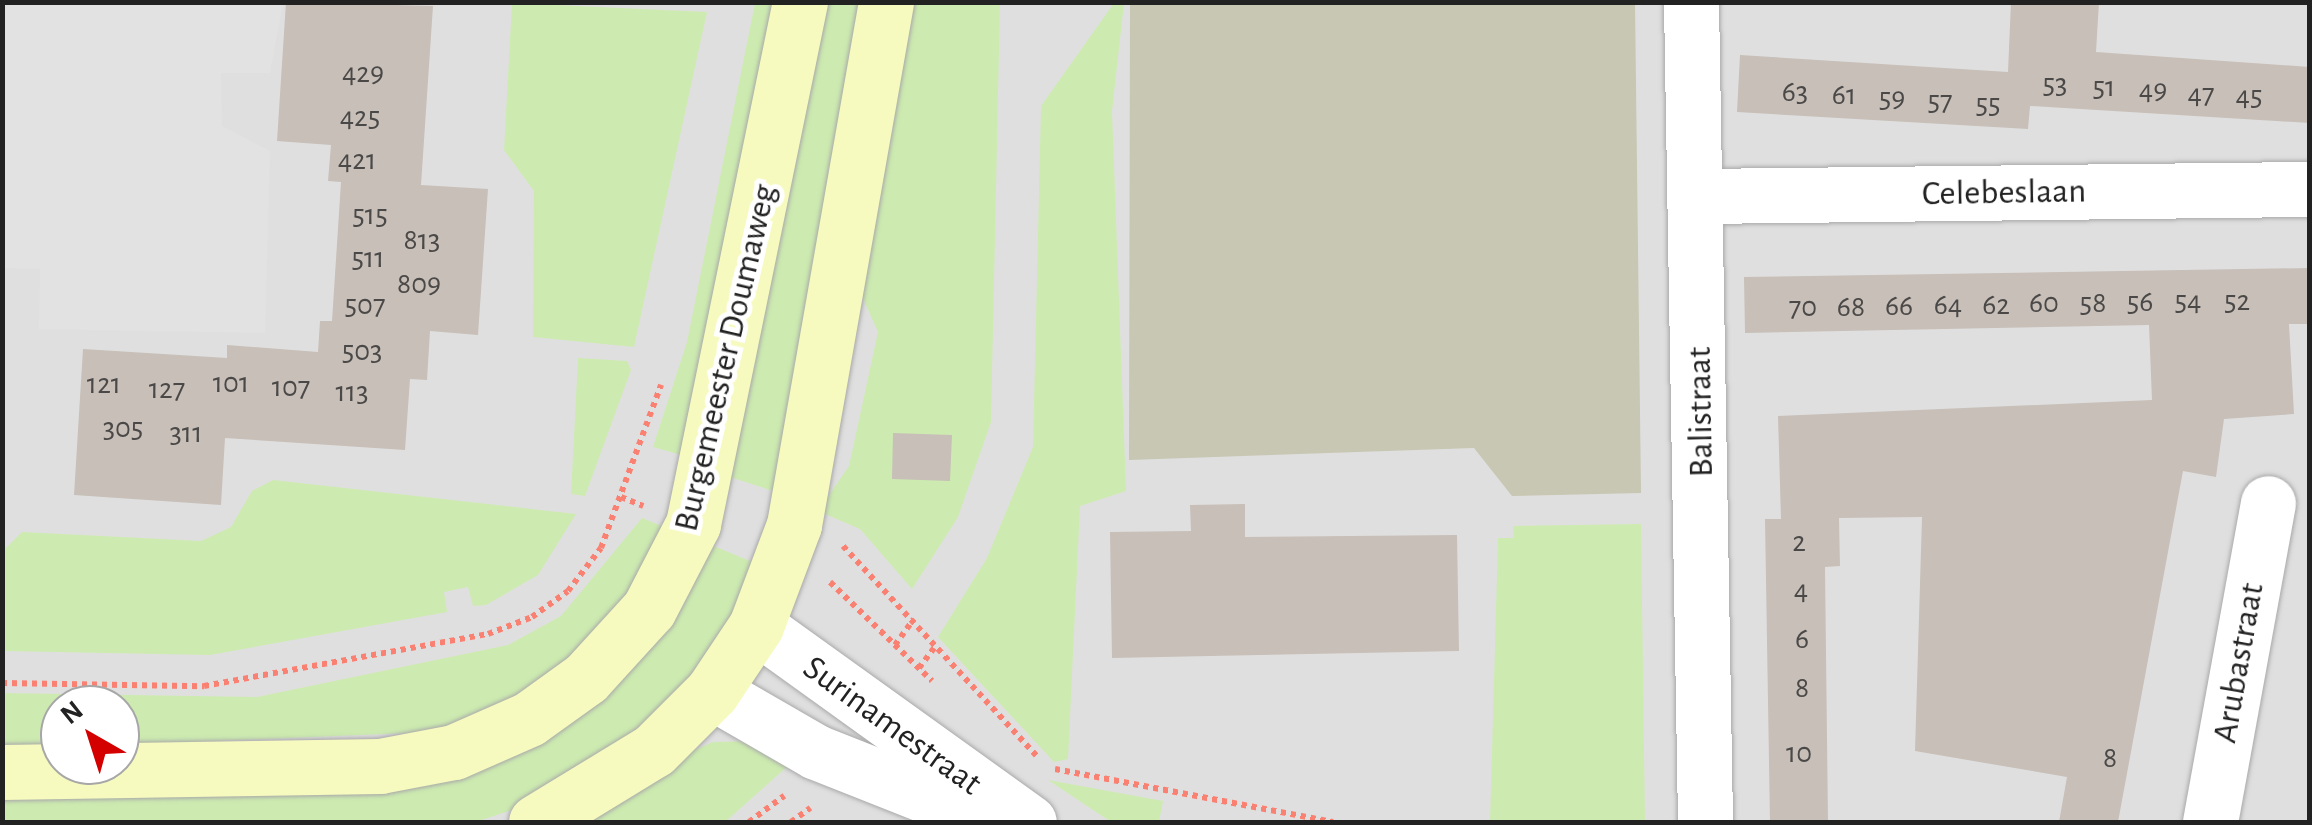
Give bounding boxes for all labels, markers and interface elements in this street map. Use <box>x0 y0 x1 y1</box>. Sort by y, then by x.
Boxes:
house number: 429 <box>342 55 384 91</box>
house number: 53 <box>2043 66 2067 102</box>
house number: 51 <box>2093 69 2115 105</box>
house number: 49 <box>2139 72 2167 108</box>
house number: 63 <box>1782 74 1808 110</box>
house number: 47 <box>2188 76 2214 112</box>
house number: 61 <box>1832 77 1856 113</box>
house number: 45 <box>2236 78 2262 114</box>
house number: 59 <box>1879 80 1905 116</box>
house number: 57 <box>1927 83 1953 119</box>
house number: 55 <box>1975 86 2001 122</box>
house number: 425 <box>340 99 380 135</box>
house number: 421 <box>338 142 376 178</box>
street label: Celebeslaan <box>1922 171 2086 215</box>
street label: Burgemeester Doumaweg <box>666 180 786 536</box>
house number: 515 <box>352 197 388 233</box>
house number: 813 <box>404 222 440 258</box>
house number: 511 <box>351 240 385 276</box>
house number: 809 <box>397 266 441 302</box>
house number: 54 <box>2175 283 2201 319</box>
house number: 52 <box>2224 283 2250 319</box>
house number: 56 <box>2127 284 2153 320</box>
house number: 60 <box>2029 285 2059 321</box>
house number: 58 <box>2080 285 2106 321</box>
house number: 507 <box>345 287 385 323</box>
house number: 64 <box>1934 287 1962 323</box>
house number: 62 <box>1982 287 2010 323</box>
house number: 66 <box>1885 288 1913 324</box>
house number: 70 <box>1789 289 1817 325</box>
house number: 68 <box>1837 289 1865 325</box>
house number: 503 <box>342 333 382 369</box>
street label: Balistraat <box>1679 346 1723 478</box>
house number: 101 <box>213 365 249 401</box>
house number: 121 <box>87 366 121 402</box>
house number: 107 <box>272 369 310 405</box>
house number: 127 <box>149 371 185 407</box>
house number: 113 <box>336 374 368 410</box>
house number: 305 <box>103 410 143 446</box>
house number: 311 <box>170 415 202 451</box>
house number: 2 <box>1792 524 1806 560</box>
house number: 4 <box>1794 572 1808 608</box>
street label: Arubastraat <box>2204 580 2274 746</box>
house number: 6 <box>1795 621 1809 657</box>
street label: Surinamestraat <box>795 647 989 805</box>
house number: 8 <box>1795 670 1809 706</box>
north arrow <box>40 685 140 785</box>
text: N <box>56 696 89 730</box>
house number: 10 <box>1786 735 1812 771</box>
house number: 8 <box>2103 740 2117 776</box>

